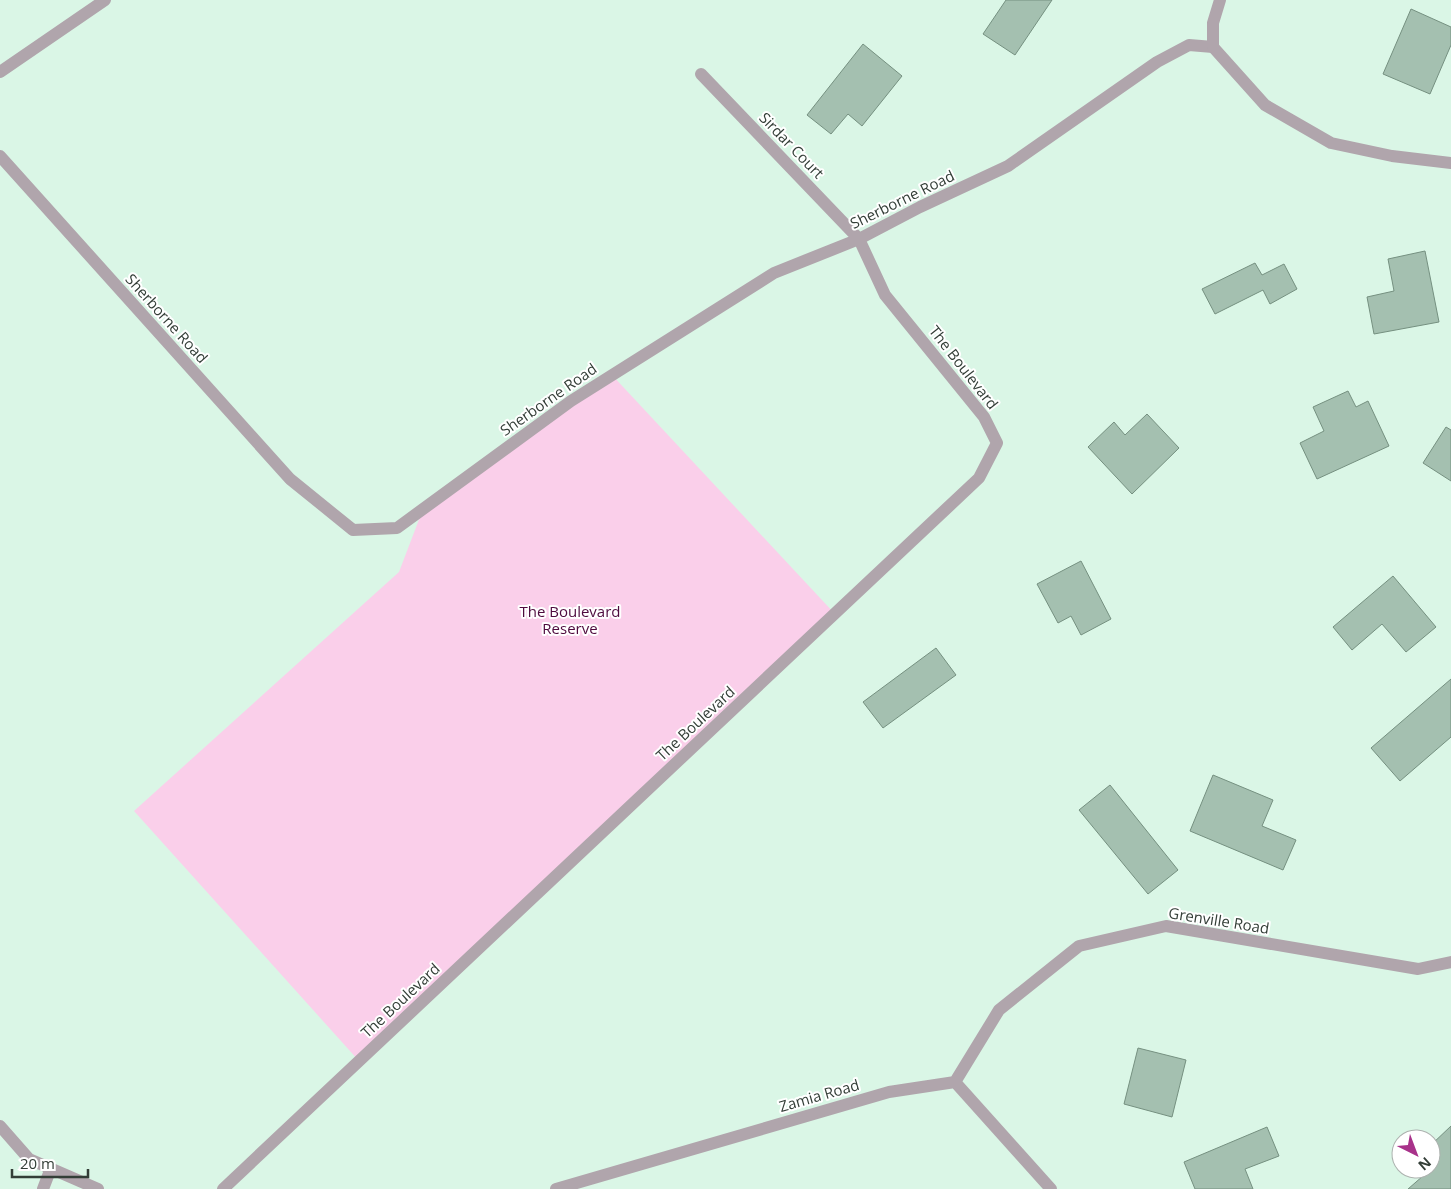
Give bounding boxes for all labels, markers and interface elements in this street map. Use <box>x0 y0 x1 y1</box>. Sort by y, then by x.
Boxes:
street label: Sirdar Court <box>755 108 829 182</box>
street label: Sherborne Road <box>847 165 957 233</box>
street label: Sherborne Road <box>122 269 212 367</box>
street label: The Boulevard <box>925 321 1003 413</box>
street label: Sherborne Road <box>496 358 600 440</box>
park label: The Boulevard Reserve <box>519 601 621 638</box>
street label: The Boulevard <box>651 681 739 765</box>
street label: Grenville Road <box>1167 902 1271 938</box>
street label: The Boulevard <box>356 958 444 1042</box>
street label: Zamia Road <box>777 1074 861 1116</box>
north arrow <box>1391 1129 1441 1179</box>
scale bar <box>12 1146 89 1178</box>
text: 20 m <box>20 1153 55 1173</box>
text: N <box>1414 1153 1436 1175</box>

